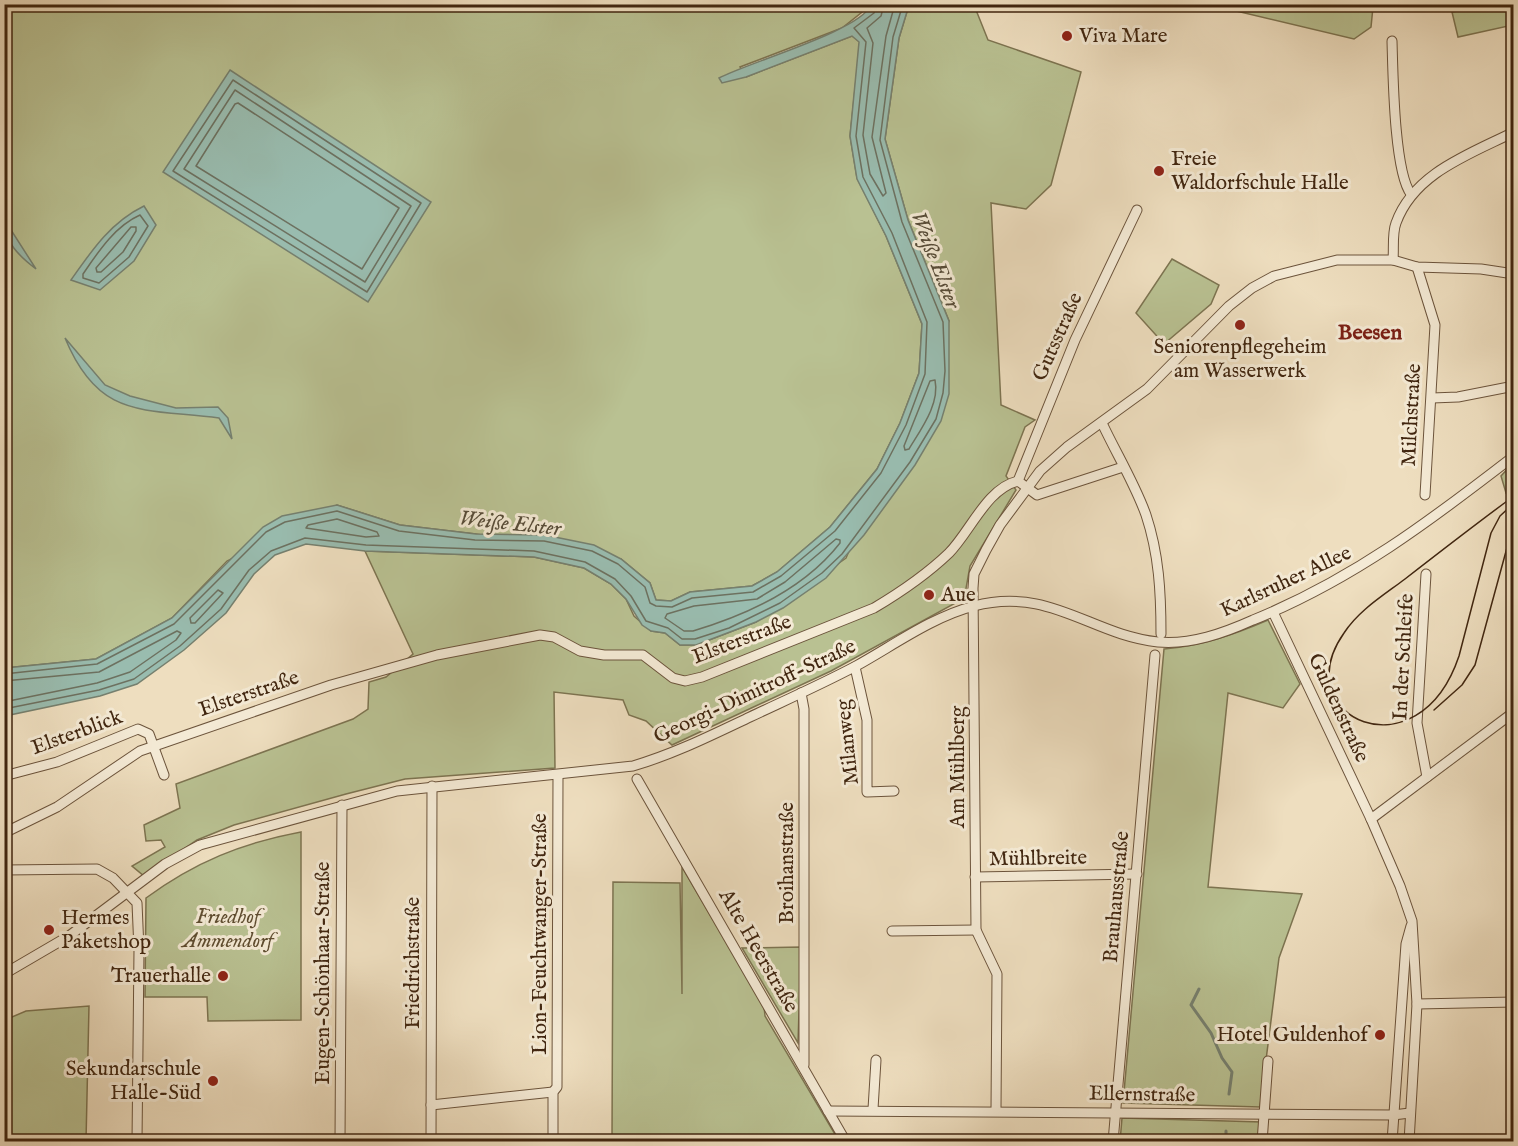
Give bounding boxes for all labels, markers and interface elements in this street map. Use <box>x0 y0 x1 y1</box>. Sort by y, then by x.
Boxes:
place label: Viva Mare <box>1078 23 1168 50</box>
marker: Viva Mare <box>1060 29 1074 43</box>
place label: Freie Waldorfschule Halle <box>1171 146 1349 197</box>
marker: Freie Waldorfschule Halle <box>1152 164 1166 178</box>
water label: Weiße Elster <box>904 207 967 314</box>
street label: Gutsstraße <box>1027 288 1090 385</box>
marker: Seniorenpflegeheim am Wasserwerk <box>1233 318 1247 332</box>
district label: Beesen <box>1338 319 1402 347</box>
place label: Seniorenpflegeheim am Wasserwerk <box>1154 334 1326 385</box>
street label: Milchstraße <box>1396 362 1428 467</box>
water label: Weiße Elster <box>458 505 564 543</box>
street label: Karlsruher Allee <box>1216 540 1356 624</box>
place label: Aue <box>940 582 976 609</box>
marker: Aue <box>922 588 936 602</box>
street label: In der Schleife <box>1387 593 1421 721</box>
street label: Elsterstraße <box>689 609 796 671</box>
street label: Georgi-Dimitroff-Straße <box>650 633 861 751</box>
street label: Guldenstraße <box>1301 649 1375 767</box>
street label: Elsterstraße <box>195 664 303 724</box>
street label: Milanweg <box>830 697 866 786</box>
street label: Elsterblick <box>28 704 127 762</box>
street label: Am Mühlberg <box>945 705 972 829</box>
street label: Broihanstraße <box>774 802 801 924</box>
street label: Lion-Feuchtwanger-Straße <box>527 813 554 1055</box>
street label: Brauhausstraße <box>1098 830 1136 964</box>
street label: Mühlbreite <box>989 845 1088 873</box>
street label: Eugen-Schönhaar-Straße <box>310 861 337 1084</box>
street label: Alte Heerstraße <box>711 884 804 1018</box>
street label: Friedrichstraße <box>400 896 427 1029</box>
park label: Friedhof Ammendorf <box>180 904 278 955</box>
place label: Hermes Paketshop <box>61 905 151 956</box>
marker: Hermes Paketshop <box>42 923 56 937</box>
place label: Trauerhalle <box>111 963 211 990</box>
marker: Trauerhalle <box>216 969 230 983</box>
place label: Hotel Guldenhof <box>1217 1022 1371 1049</box>
marker: Hotel Guldenhof <box>1373 1028 1387 1042</box>
place label: Sekundarschule Halle-Süd <box>66 1056 202 1107</box>
marker: Sekundarschule Halle-Süd <box>206 1074 220 1088</box>
street label: Ellernstraße <box>1089 1081 1196 1109</box>

